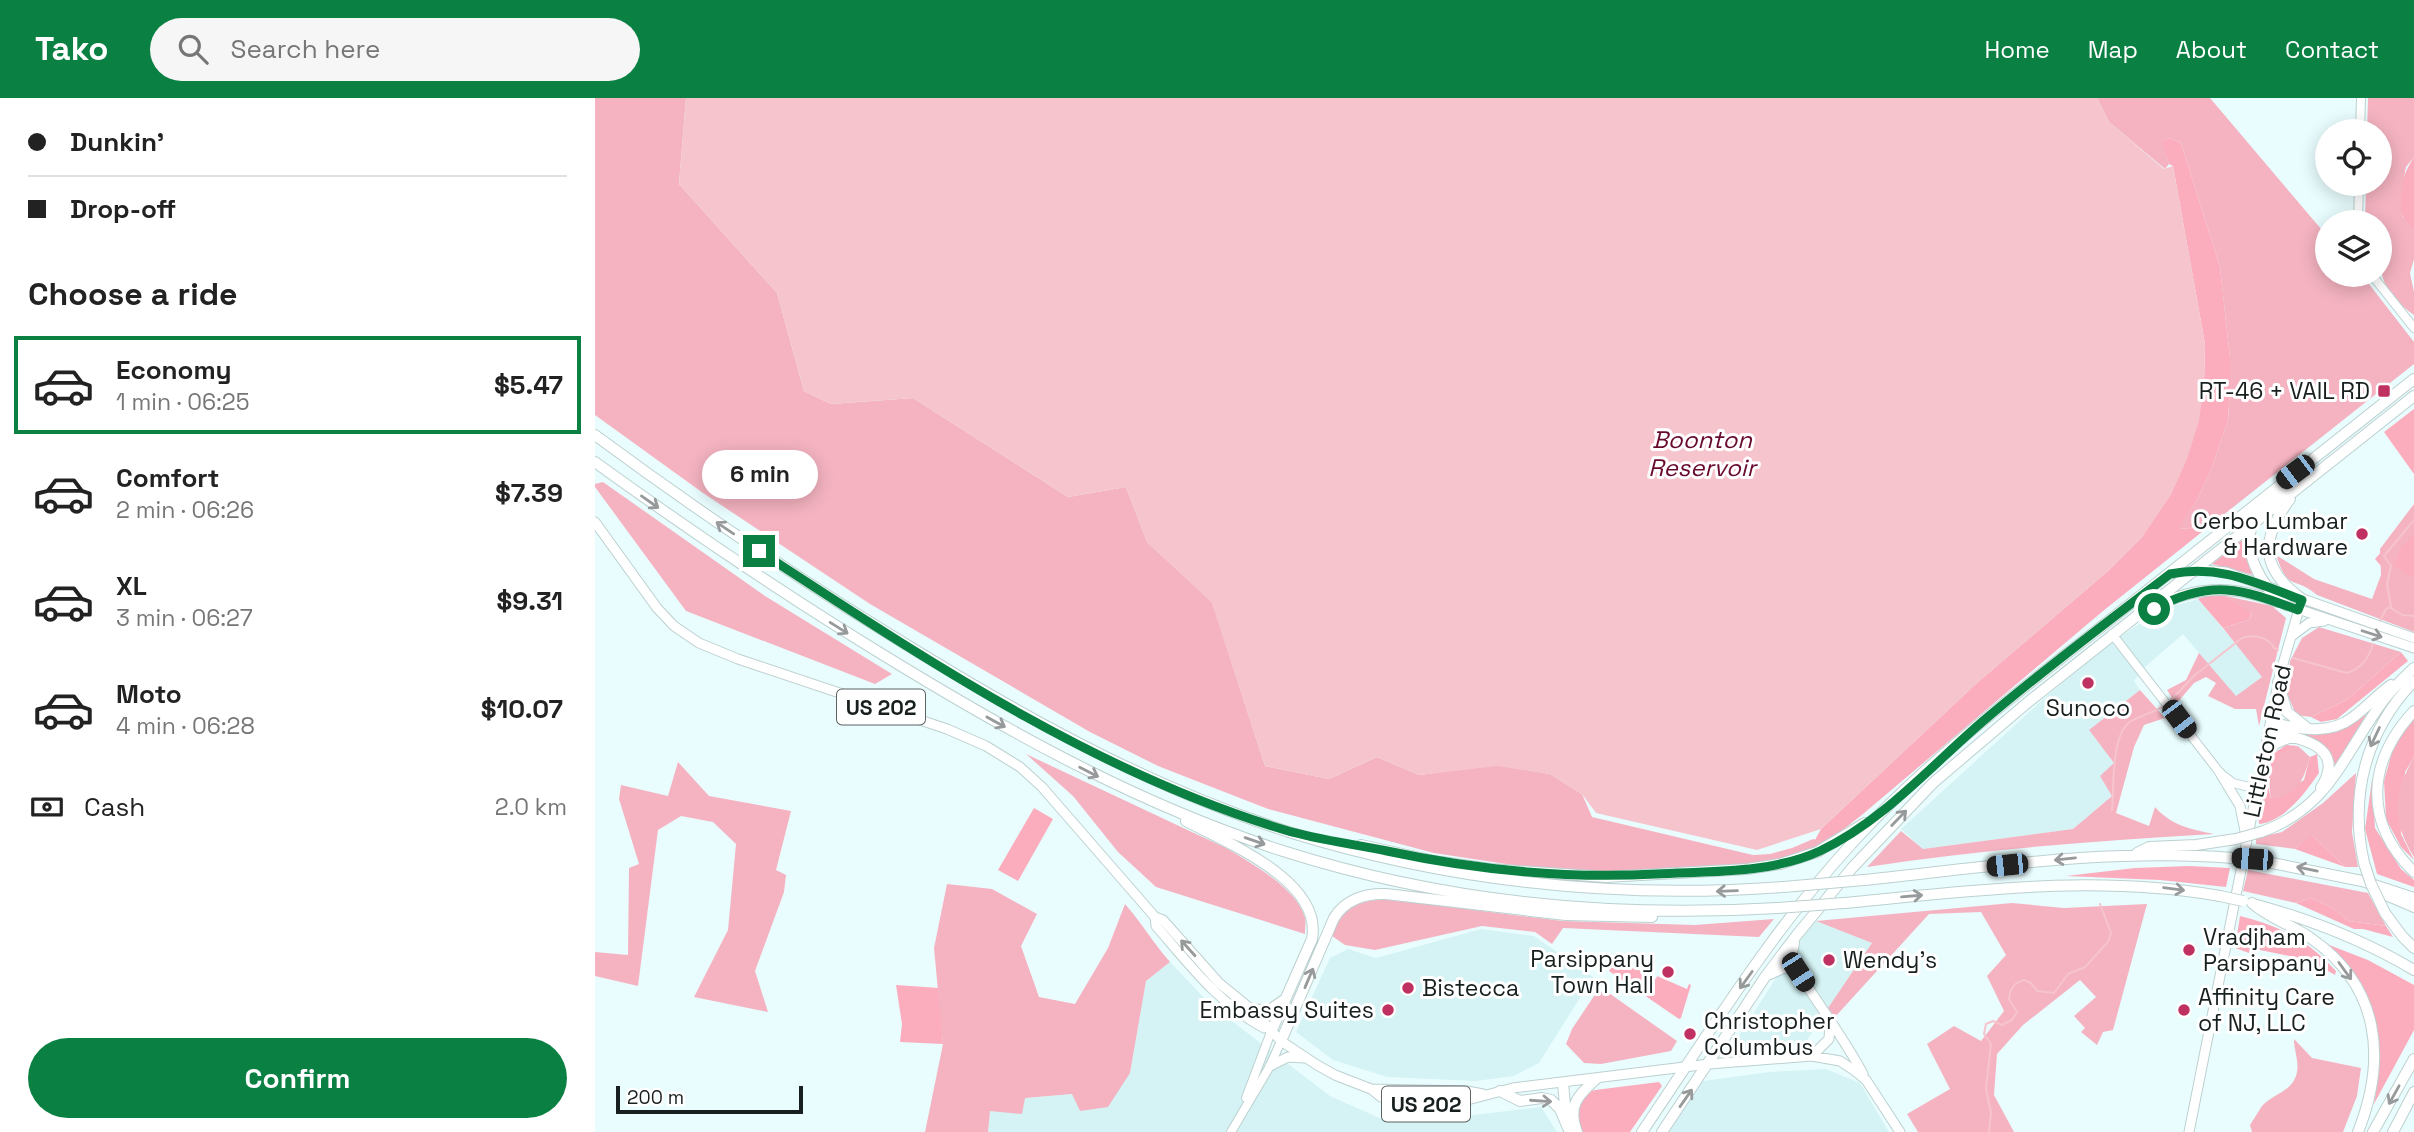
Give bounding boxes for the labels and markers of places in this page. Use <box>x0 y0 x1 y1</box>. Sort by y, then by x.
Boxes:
place label: RT-46 + VAIL RD <box>2199 376 2370 406</box>
marker: RT-46 + VAIL RD <box>2376 383 2392 399</box>
place label: Cerbo Lumbar & Hardware <box>2193 506 2348 562</box>
marker: Cerbo Lumbar & Hardware <box>2354 526 2370 542</box>
marker: Sunoco <box>2080 675 2096 691</box>
place label: Sunoco <box>2046 693 2130 723</box>
place label: Vradjham Parsippany <box>2203 922 2327 978</box>
marker: Vradjham Parsippany <box>2181 942 2197 958</box>
place label: Parsippany Town Hall <box>1530 944 1654 1000</box>
place label: Wendy's <box>1843 945 1937 975</box>
marker: Wendy's <box>1821 952 1837 968</box>
marker: Parsippany Town Hall <box>1660 964 1676 980</box>
place label: Bistecca <box>1422 973 1519 1003</box>
marker: Bistecca <box>1400 980 1416 996</box>
place label: Affinity Care of NJ, LLC <box>2198 982 2335 1038</box>
place label: Embassy Suites <box>1199 995 1374 1025</box>
marker: Embassy Suites <box>1380 1002 1396 1018</box>
marker: Affinity Care of NJ, LLC <box>2176 1002 2192 1018</box>
place label: Christopher Columbus <box>1704 1006 1835 1062</box>
marker: Christopher Columbus <box>1682 1026 1698 1042</box>

